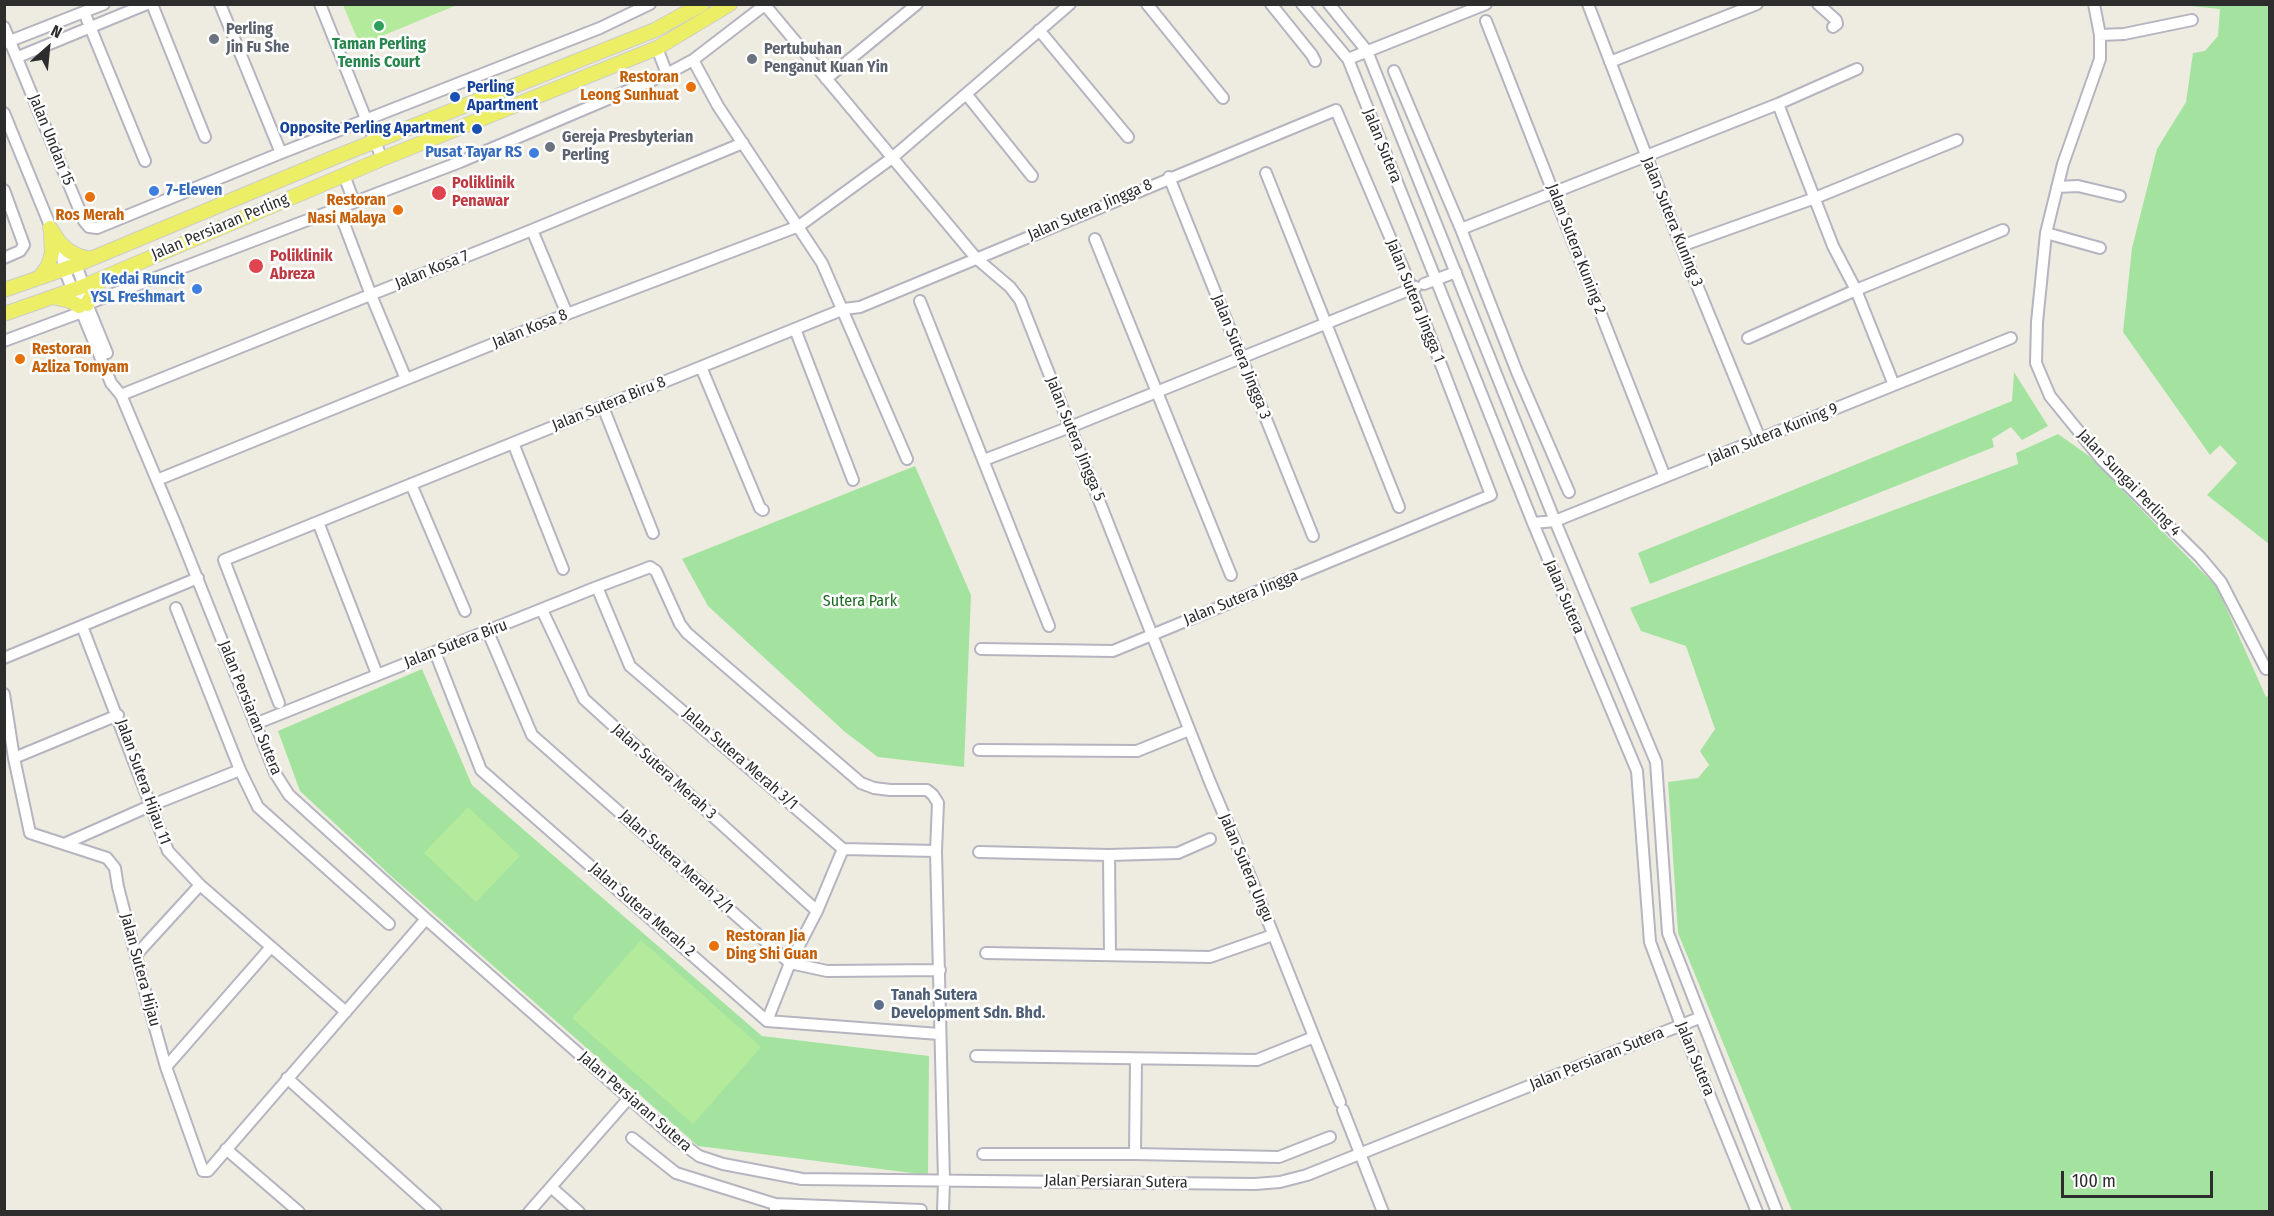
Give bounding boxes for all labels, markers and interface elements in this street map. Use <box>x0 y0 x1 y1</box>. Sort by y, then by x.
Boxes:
north arrow <box>18 18 78 78</box>
marker: Taman Perling Tennis Court <box>372 19 386 33</box>
place label: Perling Jin Fu She <box>226 20 289 58</box>
text: N <box>48 21 65 42</box>
marker: Perling Jin Fu She <box>207 32 221 46</box>
place label: Taman Perling Tennis Court <box>332 35 426 73</box>
place label: Pertubuhan Penganut Kuan Yin <box>764 40 888 78</box>
marker: Pertubuhan Penganut Kuan Yin <box>745 52 759 66</box>
place label: Restoran Leong Sunhuat <box>580 68 679 106</box>
place label: Perling Apartment <box>467 78 538 116</box>
marker: Restoran Leong Sunhuat <box>684 80 698 94</box>
marker: Perling Apartment <box>448 90 462 104</box>
street label: Jalan Undan 15 <box>24 92 78 188</box>
street label: Jalan Sutera <box>1358 106 1406 186</box>
place label: Opposite Perling Apartment <box>280 119 465 139</box>
marker: Opposite Perling Apartment <box>470 122 484 136</box>
place label: Gereja Presbyterian Perling <box>562 128 693 166</box>
marker: Gereja Presbyterian Perling <box>543 140 557 154</box>
place label: Pusat Tayar RS <box>425 143 522 163</box>
marker: Pusat Tayar RS <box>527 146 541 160</box>
street label: Jalan Sutera Kuning 3 <box>1637 154 1707 290</box>
place label: Poliklinik Penawar <box>452 174 515 212</box>
street label: Jalan Sutera Jingga 8 <box>1025 175 1155 245</box>
place label: 7-Eleven <box>166 181 222 201</box>
street label: Jalan Sutera Kuning 2 <box>1542 181 1610 317</box>
marker: 7-Eleven <box>147 184 161 198</box>
marker: Poliklinik Penawar <box>430 184 448 202</box>
street label: Jalan Persiaran Perling <box>149 189 291 265</box>
marker: Ros Merah <box>83 190 97 204</box>
place label: Restoran Nasi Malaya <box>307 191 386 229</box>
marker: Restoran Nasi Malaya <box>391 203 405 217</box>
place label: Ros Merah <box>56 206 124 226</box>
street label: Jalan Sutera Jingga 1 <box>1381 236 1449 366</box>
place label: Poliklinik Abreza <box>270 247 333 285</box>
street label: Jalan Kosa 7 <box>392 247 472 293</box>
marker: Poliklinik Abreza <box>247 257 265 275</box>
place label: Kedai Runcit YSL Freshmart <box>91 270 185 308</box>
marker: Kedai Runcit YSL Freshmart <box>190 282 204 296</box>
street label: Jalan Sutera Jingga 3 <box>1207 292 1275 422</box>
street label: Jalan Kosa 8 <box>490 305 570 353</box>
place label: Restoran Azliza Tomyam <box>32 340 129 378</box>
marker: Restoran Azliza Tomyam <box>13 352 27 366</box>
street label: Jalan Sutera Biru 8 <box>549 373 669 435</box>
street label: Jalan Sutera Jingga 5 <box>1041 374 1109 504</box>
street label: Jalan Sutera Kuning 9 <box>1705 399 1841 469</box>
street label: Jalan Sungai Perling 4 <box>2073 426 2185 540</box>
street label: Jalan Sutera <box>1540 557 1588 637</box>
street label: Jalan Sutera Jingga <box>1181 566 1301 630</box>
park label: Sutera Park <box>823 592 897 612</box>
street label: Jalan Sutera Biru <box>402 616 510 672</box>
street label: Jalan Persiaran Sutera <box>214 638 286 778</box>
street label: Jalan Sutera Merah 3/1 <box>679 704 801 814</box>
street label: Jalan Sutera Hijau 11 <box>111 717 175 847</box>
street label: Jalan Sutera Merah 3 <box>608 720 720 824</box>
street label: Jalan Sutera Merah 2/1 <box>615 806 737 918</box>
street label: Jalan Sutera Ungu <box>1215 811 1277 925</box>
street label: Jalan Sutera Merah 2 <box>585 859 699 961</box>
street label: Jalan Sutera Hijau <box>116 911 164 1029</box>
place label: Restoran Jia Ding Shi Guan <box>726 927 818 965</box>
marker: Restoran Jia Ding Shi Guan <box>707 939 721 953</box>
place label: Tanah Sutera Development Sdn. Bhd. <box>891 986 1045 1024</box>
marker: Tanah Sutera Development Sdn. Bhd. <box>872 998 886 1012</box>
street label: Jalan Sutera <box>1671 1019 1719 1099</box>
street label: Jalan Persiaran Sutera <box>1527 1023 1667 1095</box>
street label: Jalan Persiaran Sutera <box>575 1048 695 1156</box>
scale bar <box>2064 1159 2216 1197</box>
text: 100 m <box>2072 1170 2116 1192</box>
street label: Jalan Persiaran Sutera <box>1044 1171 1188 1193</box>

